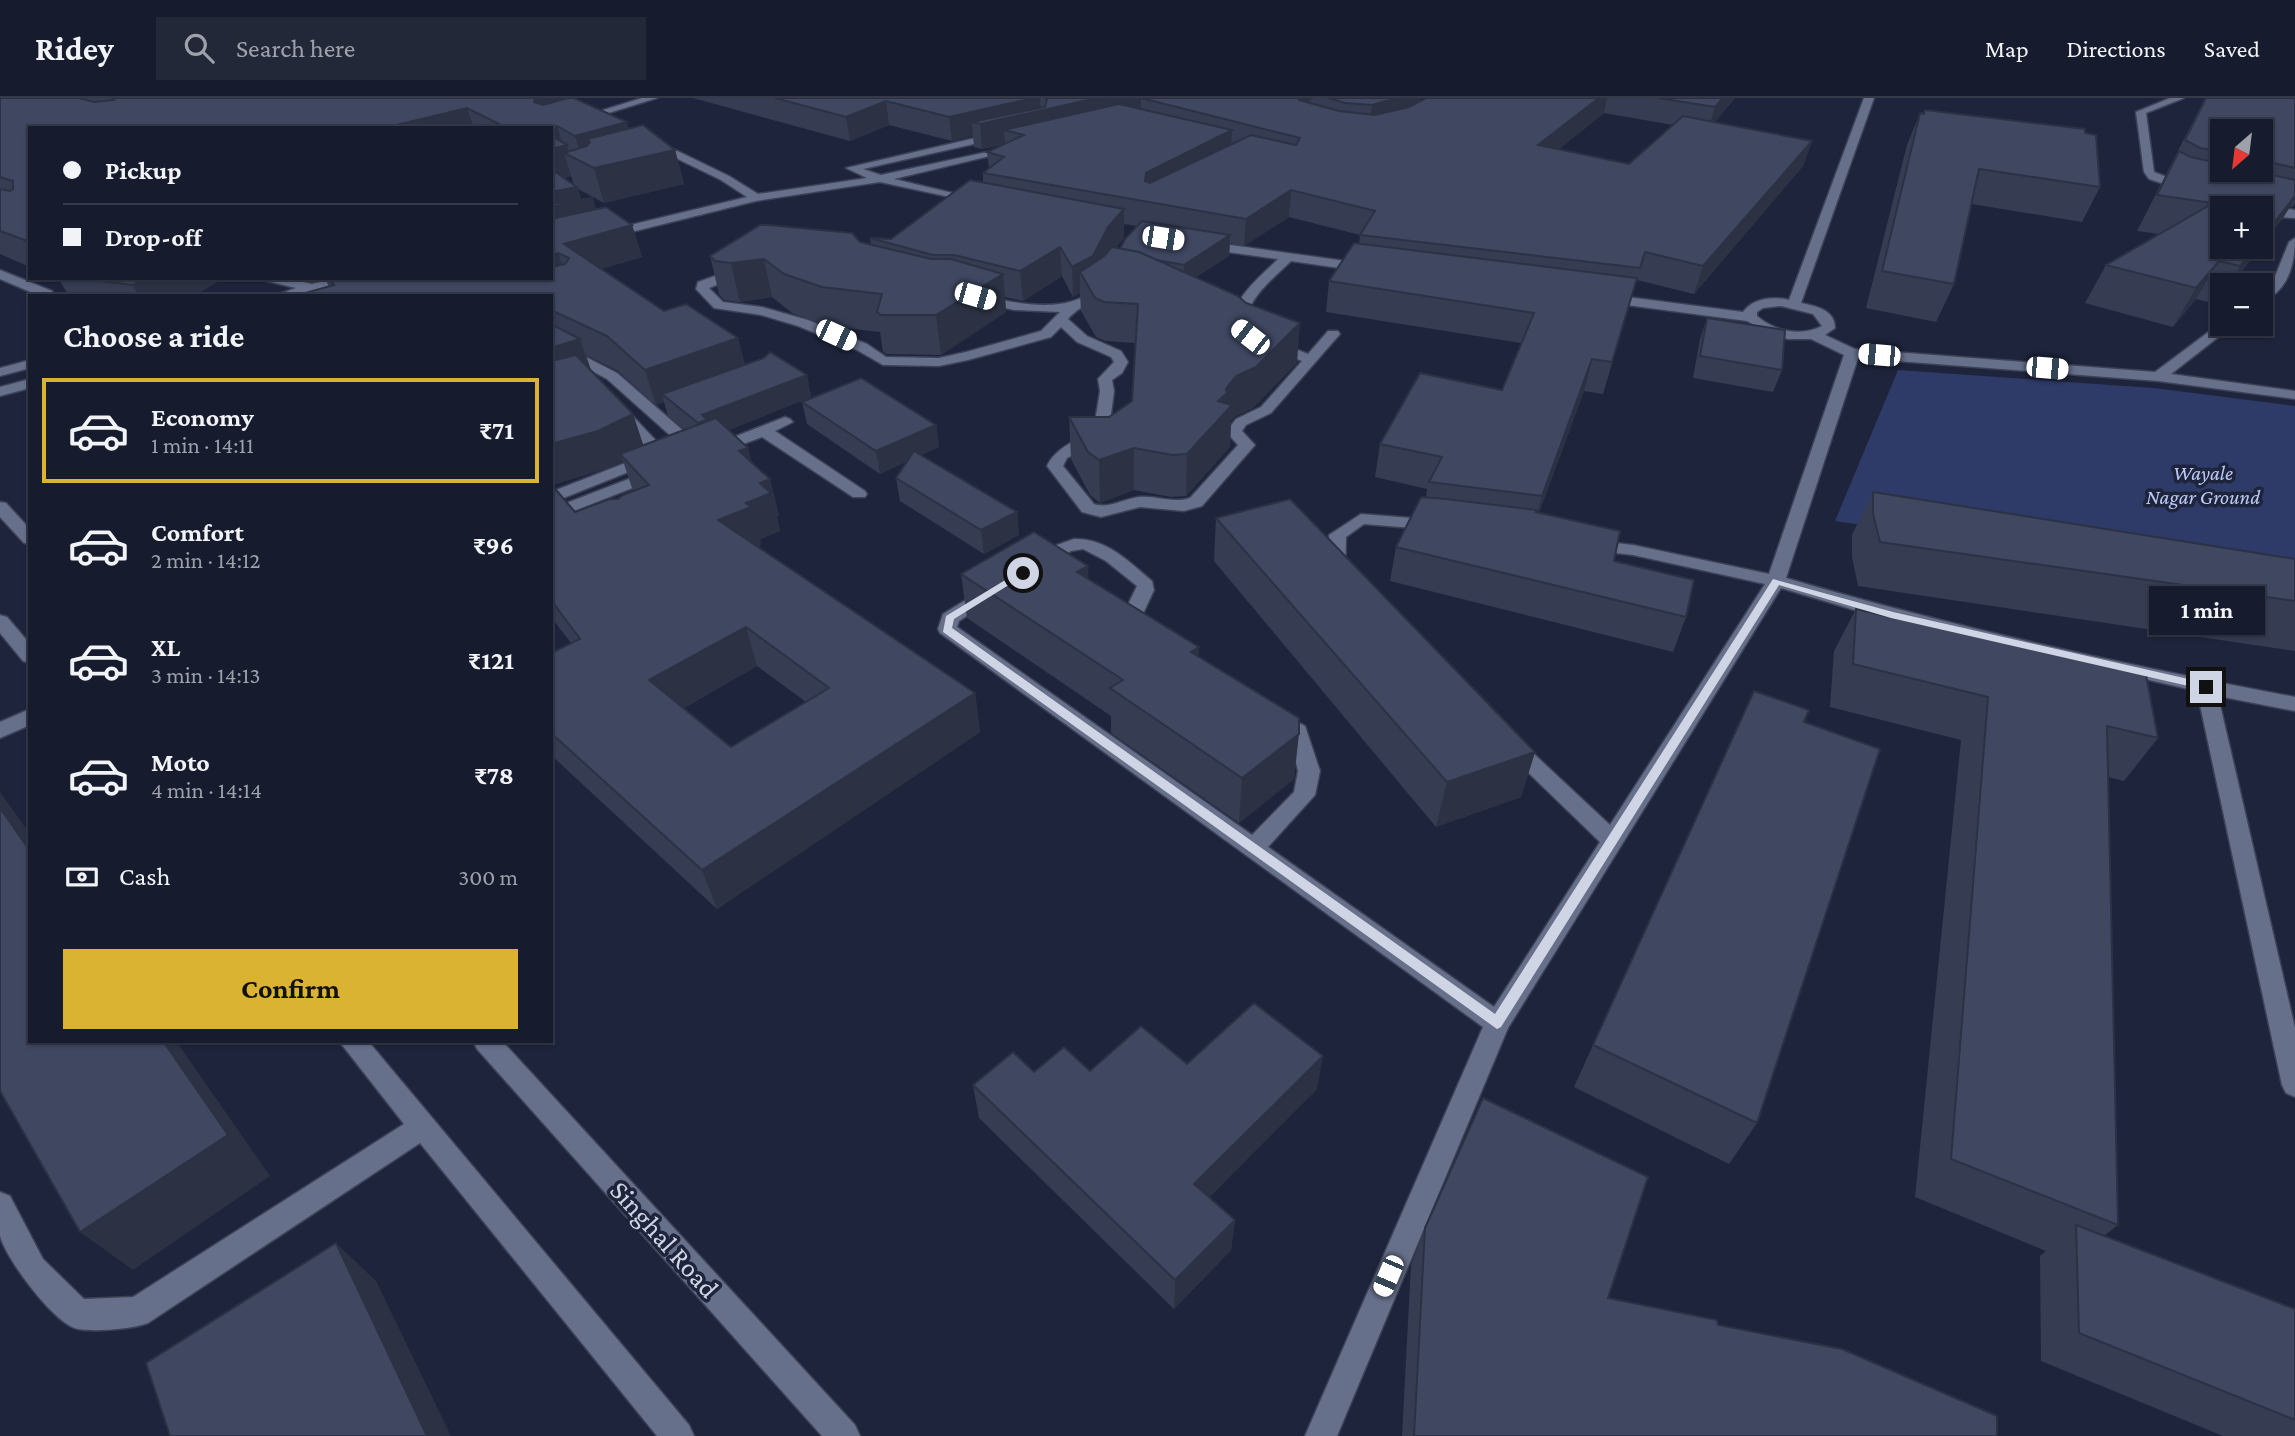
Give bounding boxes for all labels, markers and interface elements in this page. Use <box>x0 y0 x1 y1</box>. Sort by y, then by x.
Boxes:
search box <box>156 17 646 80</box>
icon: search <box>180 29 218 67</box>
text: Ridey <box>35 30 114 67</box>
text: Search here <box>236 34 355 63</box>
text: Map <box>1985 35 2029 62</box>
text: Directions <box>2067 35 2166 62</box>
text: Saved <box>2204 35 2260 62</box>
north arrow <box>2210 119 2273 182</box>
map controls <box>2210 119 2273 336</box>
text: Pickup <box>105 156 182 185</box>
button: + <box>2210 196 2273 259</box>
text: Drop-off <box>105 223 202 252</box>
car <box>1141 224 1186 252</box>
button: − <box>2210 273 2273 336</box>
car <box>952 280 999 312</box>
car <box>1227 316 1274 358</box>
car <box>813 317 860 353</box>
text: Choose a ride <box>63 318 244 354</box>
car <box>1858 343 1901 367</box>
car <box>2026 356 2069 380</box>
icon: car <box>67 399 130 462</box>
text: Economy <box>151 403 254 432</box>
text: ₹71 <box>479 416 514 445</box>
text: 1 min · 14:11 <box>151 432 254 458</box>
park label: Wayale Nagar Ground <box>2146 461 2261 509</box>
icon: car <box>67 514 130 577</box>
text: Comfort <box>151 518 244 547</box>
text: ₹96 <box>473 531 514 560</box>
text: 2 min · 14:12 <box>151 547 261 573</box>
route start <box>1007 557 1039 589</box>
callout: 1 min <box>2148 586 2264 634</box>
text: 1 min <box>2181 597 2233 623</box>
icon: car <box>67 629 130 692</box>
text: XL <box>151 633 180 662</box>
text: ₹121 <box>468 646 514 675</box>
text: 3 min · 14:13 <box>151 662 260 688</box>
route end <box>2190 671 2222 703</box>
icon: car <box>67 744 130 807</box>
text: Moto <box>151 748 210 777</box>
text: ₹78 <box>474 761 514 790</box>
text: 4 min · 14:14 <box>151 777 262 803</box>
icon: cash <box>63 858 101 896</box>
text: Cash <box>119 862 170 891</box>
text: 300 m <box>458 864 518 890</box>
button: Confirm <box>63 949 518 1029</box>
street label: Singhal Road <box>604 1175 725 1304</box>
car <box>1371 1253 1406 1299</box>

